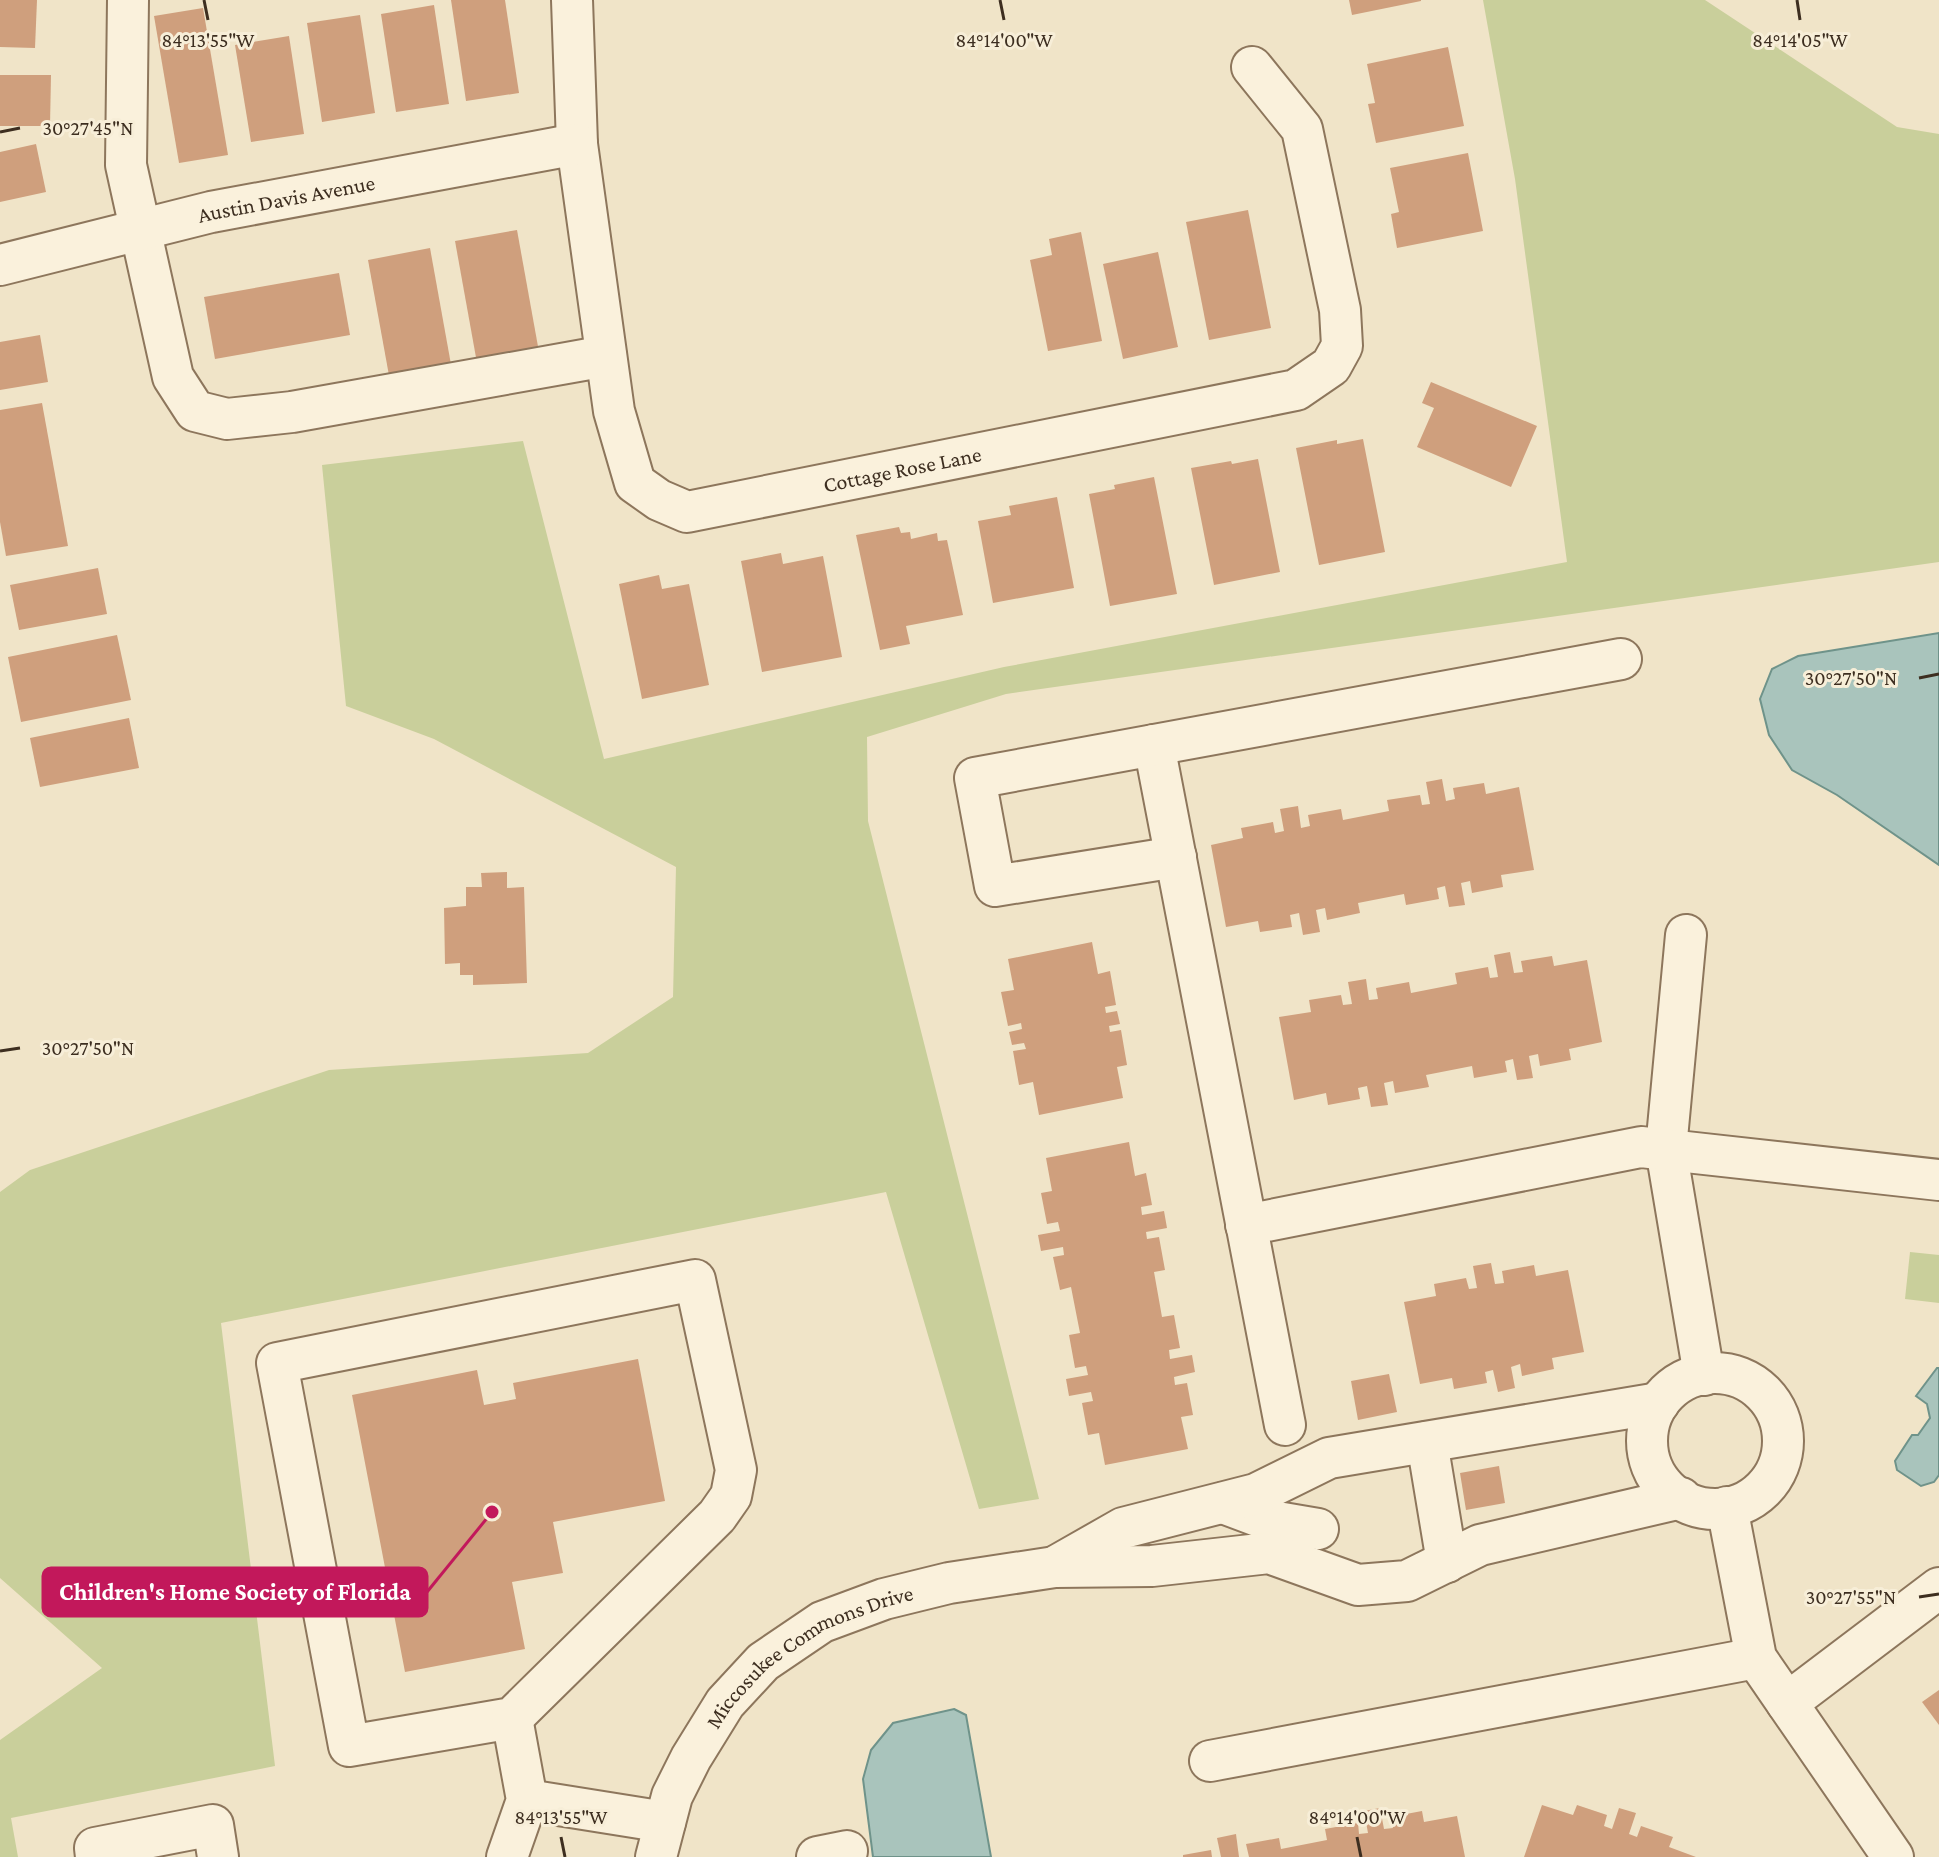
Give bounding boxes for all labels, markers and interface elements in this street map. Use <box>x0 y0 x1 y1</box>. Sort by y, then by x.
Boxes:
text: 84°13'55"W <box>162 29 255 51</box>
text: 84°14'00"W <box>955 29 1053 51</box>
text: 84°14'05"W <box>1752 29 1848 51</box>
text: 30°27'45"N <box>43 117 133 139</box>
street label: Austin Davis Avenue <box>195 170 377 228</box>
street label: Cottage Rose Lane <box>821 441 984 497</box>
text: 30°27'50"N <box>1805 667 1897 689</box>
text: 30°27'50"N <box>42 1037 134 1059</box>
callout: Children's Home Society of Florida <box>43 1568 427 1616</box>
text: Children's Home Society of Florida <box>59 1578 411 1605</box>
street label: Miccosukee Commons Drive <box>701 1580 916 1733</box>
text: 30°27'55"N <box>1806 1586 1896 1608</box>
text: 84°13'55"W <box>515 1806 608 1828</box>
text: 84°14'00"W <box>1308 1806 1406 1828</box>

